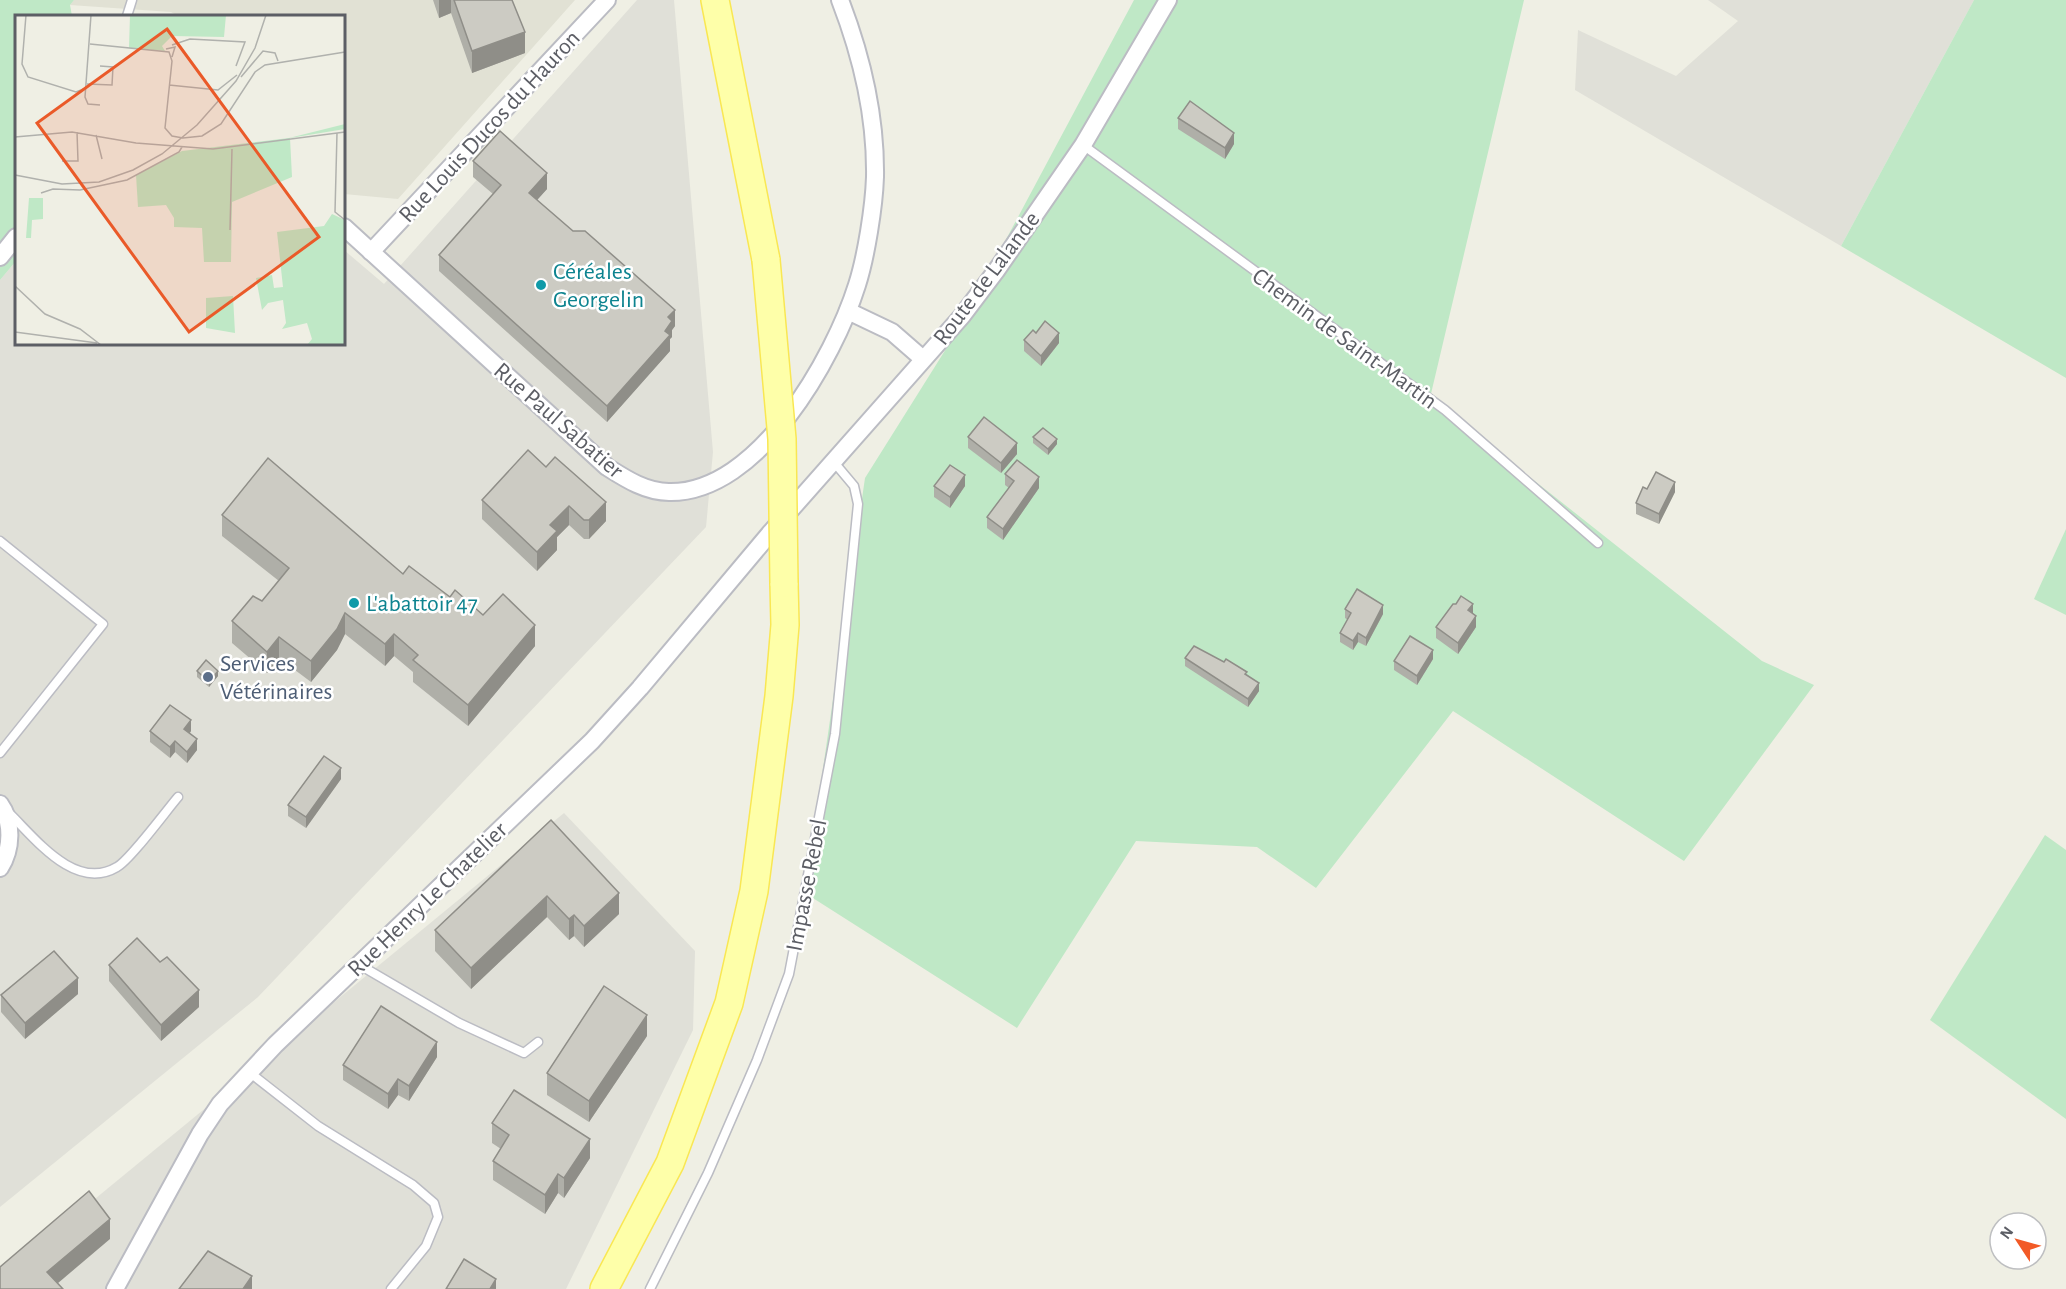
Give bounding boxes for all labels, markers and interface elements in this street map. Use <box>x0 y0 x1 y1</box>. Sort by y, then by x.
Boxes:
inset map <box>15 15 345 345</box>
street label: Rue Louis Ducos du Hauron <box>395 26 585 227</box>
street label: Route de Lalande <box>929 207 1045 350</box>
place label: Céréales Georgelin <box>553 260 644 312</box>
street label: Chemin de Saint-Martin <box>1248 264 1441 414</box>
marker: Céréales Georgelin <box>534 278 548 292</box>
street label: Rue Paul Sabatier <box>489 358 628 483</box>
place label: L'abattoir 47 <box>366 592 478 616</box>
marker: L'abattoir 47 <box>347 596 361 610</box>
place label: Services Vétérinaires <box>220 652 332 704</box>
marker: Services Vétérinaires <box>201 670 215 684</box>
street label: Impasse Rebel <box>782 817 832 953</box>
street label: Rue Henry Le Chatelier <box>343 818 512 982</box>
north arrow <box>1988 1211 2048 1271</box>
text: N <box>1997 1224 2016 1242</box>

